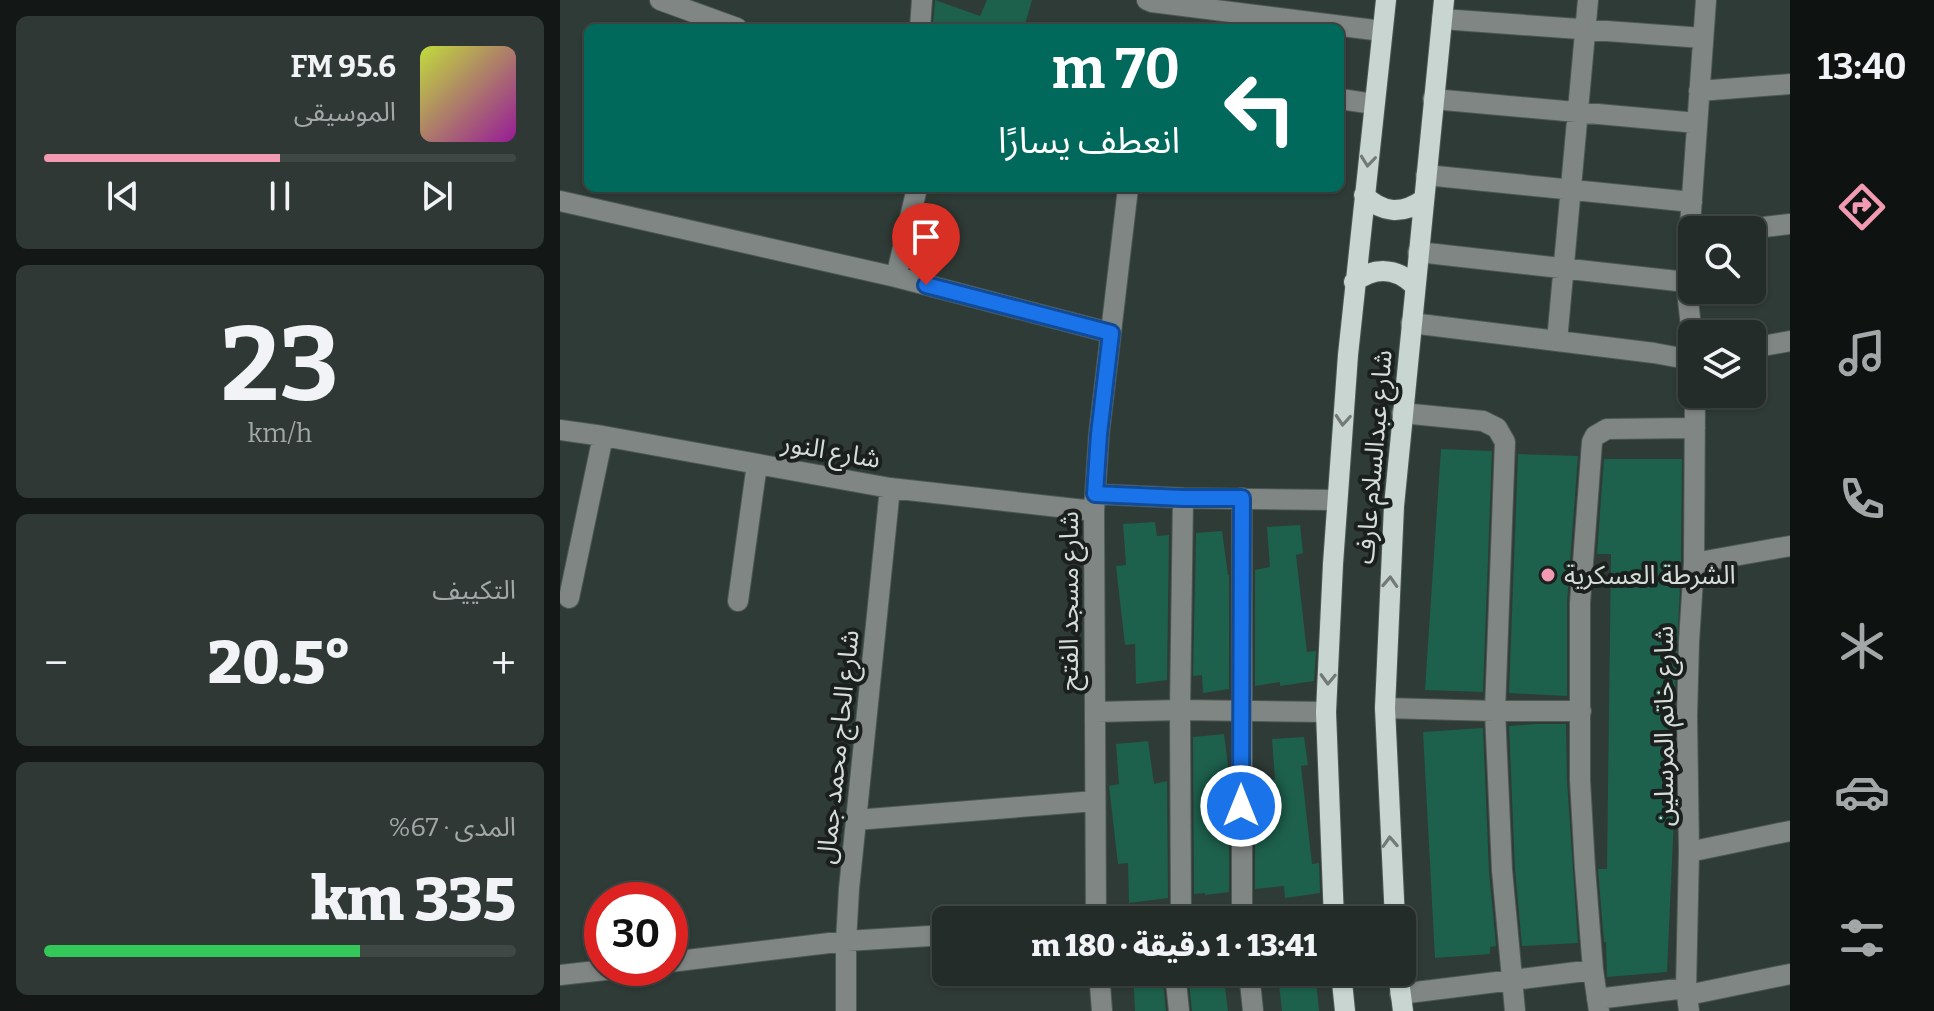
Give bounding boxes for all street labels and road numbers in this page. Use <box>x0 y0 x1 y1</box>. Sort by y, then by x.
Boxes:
street label: شارع عبدالسلام عارف <box>1349 349 1403 566</box>
street label: شارع النور <box>778 427 883 478</box>
street label: شارع مسجد الفتح <box>1054 511 1089 691</box>
street label: شارع خاتم المرسلين <box>1649 626 1684 826</box>
street label: شارع الحاج محمد جمال <box>810 629 869 866</box>

